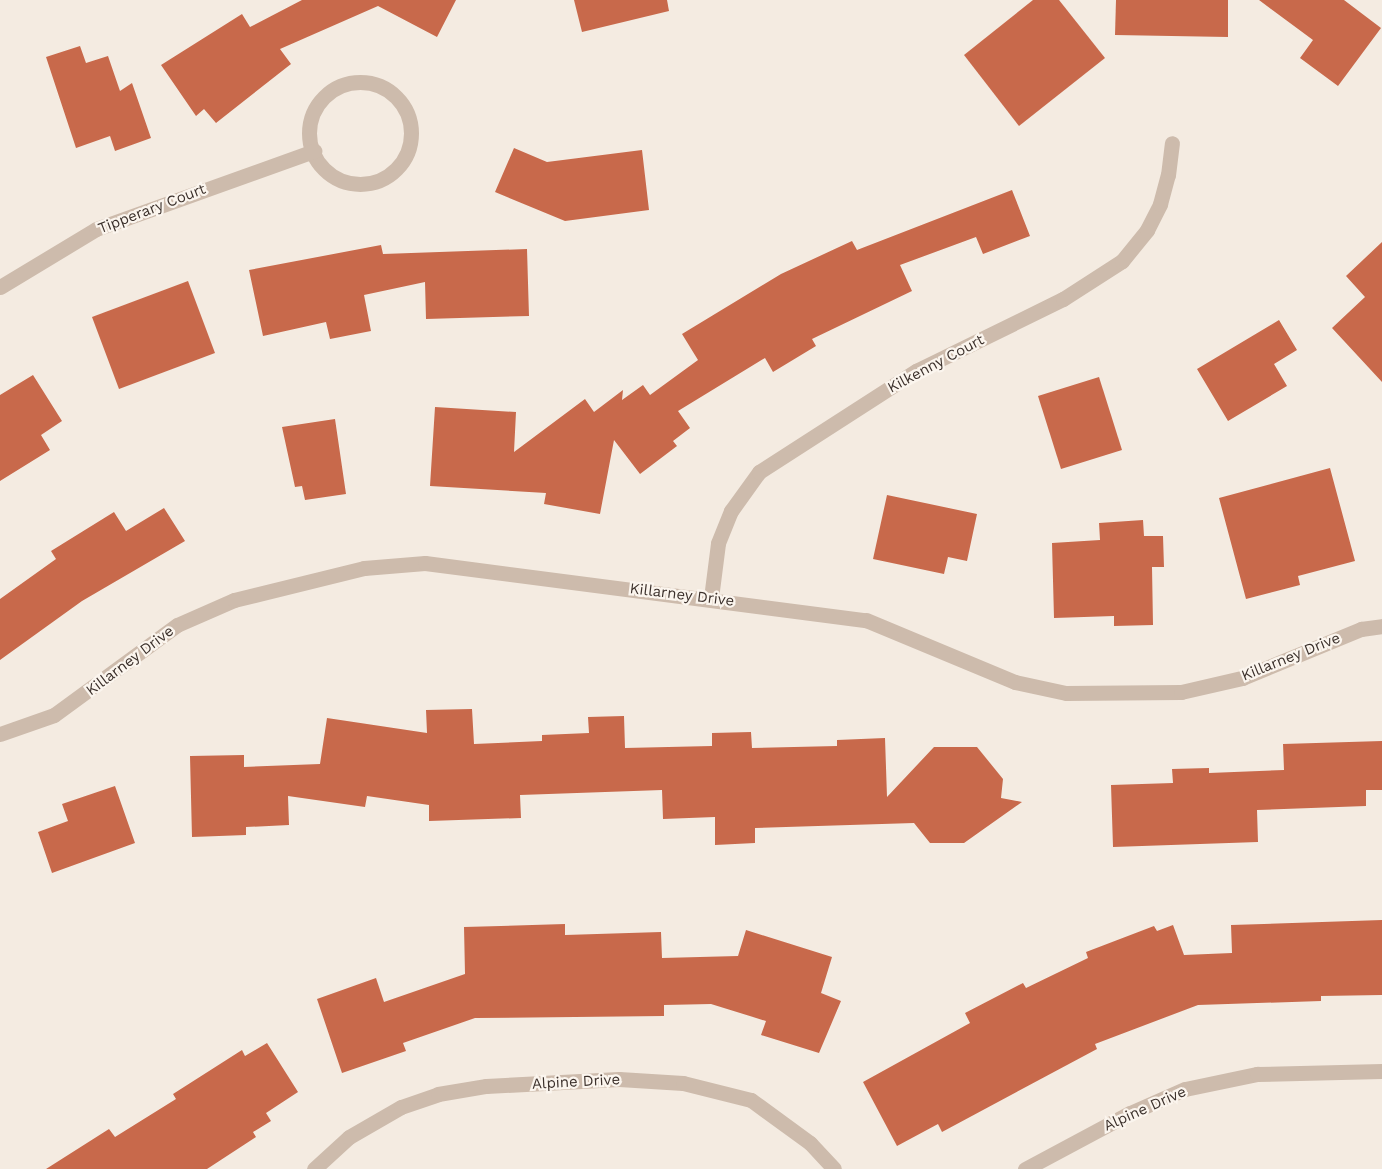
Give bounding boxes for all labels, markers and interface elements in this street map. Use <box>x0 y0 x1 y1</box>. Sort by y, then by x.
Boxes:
street label: Tipperary Court <box>95 180 209 238</box>
street label: Kilkenny Court <box>885 331 987 397</box>
street label: Killarney Drive <box>629 580 735 610</box>
street label: Killarney Drive <box>83 622 177 700</box>
street label: Killarney Drive <box>1239 629 1343 685</box>
street label: Alpine Drive <box>531 1071 621 1093</box>
street label: Alpine Drive <box>1101 1083 1189 1135</box>

